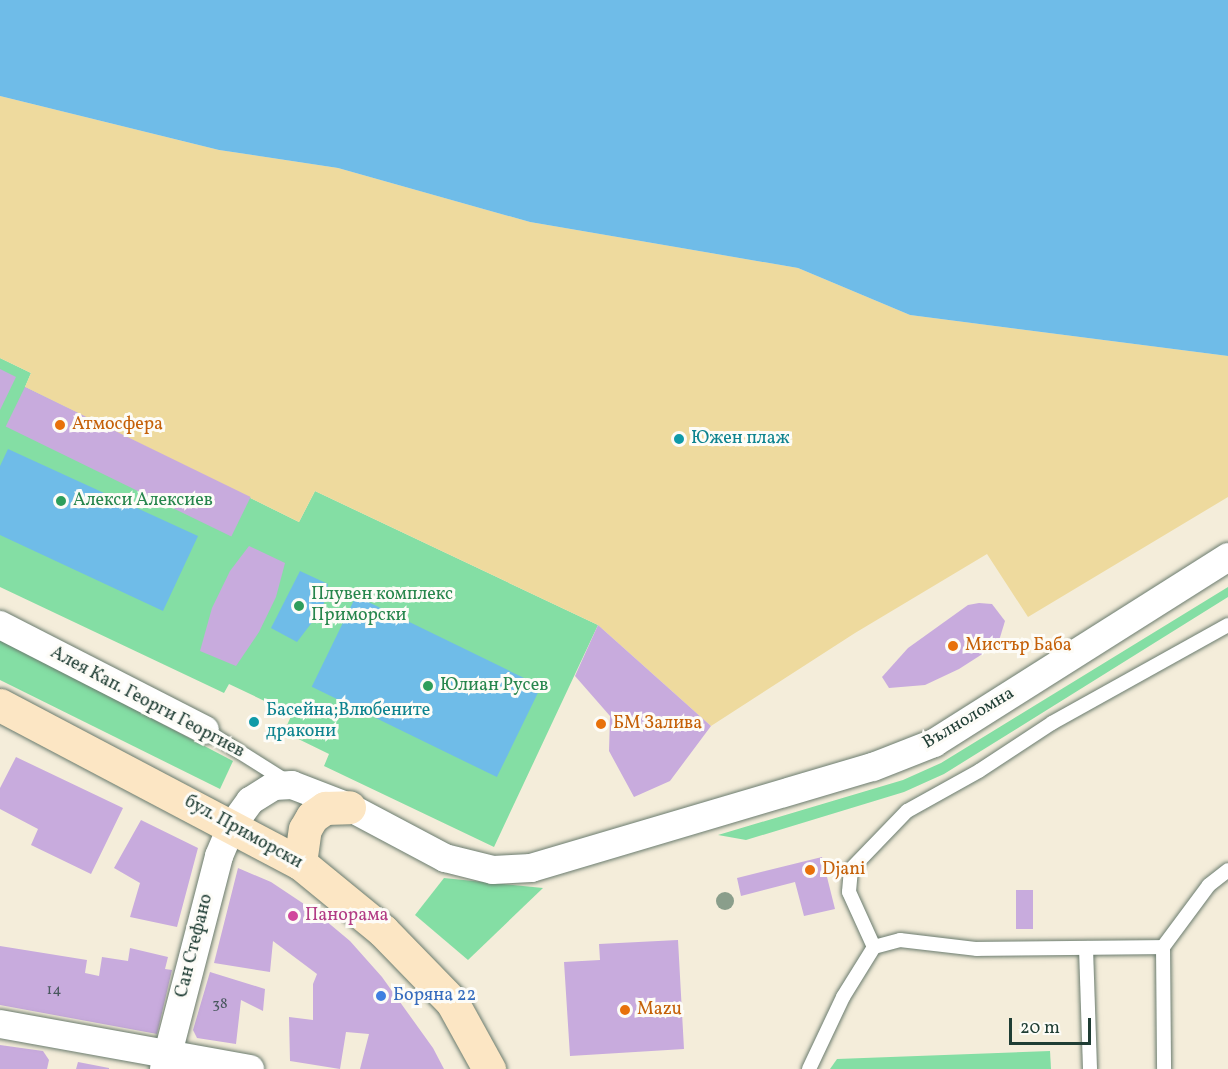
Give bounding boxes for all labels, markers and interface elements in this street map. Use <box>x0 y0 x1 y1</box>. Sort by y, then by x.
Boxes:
place label: Атмосфера <box>72 414 163 436</box>
marker: Атмосфера <box>53 418 67 432</box>
place label: Южен плаж <box>691 428 790 450</box>
marker: Южен плаж <box>672 432 686 446</box>
place label: Алекси Алексиев <box>73 490 213 512</box>
marker: Алекси Алексиев <box>54 494 68 508</box>
place label: Плувен комплекс Приморски <box>311 585 453 628</box>
marker: Плувен комплекс Приморски <box>292 599 306 613</box>
place label: Мистър Баба <box>965 635 1072 657</box>
marker: Мистър Баба <box>946 639 960 653</box>
street label: Алея Кап. Георги Георгиев <box>46 643 248 763</box>
place label: Юлиан Русев <box>440 675 548 697</box>
marker: Юлиан Русев <box>421 679 435 693</box>
street label: Вълноломна <box>919 683 1019 755</box>
place label: Басейна;Влюбените дракони <box>266 701 430 744</box>
place label: БМ Залива <box>613 713 702 735</box>
marker: Басейна;Влюбените дракони <box>247 715 261 729</box>
marker: БМ Залива <box>594 717 608 731</box>
street label: бул. Приморски <box>180 792 306 874</box>
place label: Djani <box>822 859 865 881</box>
marker: Djani <box>803 863 817 877</box>
street label: Сан Стефано <box>172 892 218 1000</box>
place label: Панорама <box>305 905 388 927</box>
marker: Панорама <box>286 909 300 923</box>
house number: 14 <box>47 982 61 1000</box>
place label: Боряна 22 <box>393 985 476 1007</box>
marker: Боряна 22 <box>374 989 388 1003</box>
house number: 38 <box>212 996 228 1014</box>
place label: Mazu <box>637 999 682 1021</box>
marker: Mazu <box>618 1003 632 1017</box>
scale bar <box>1012 1006 1094 1044</box>
text: 20 m <box>1020 1016 1060 1041</box>

